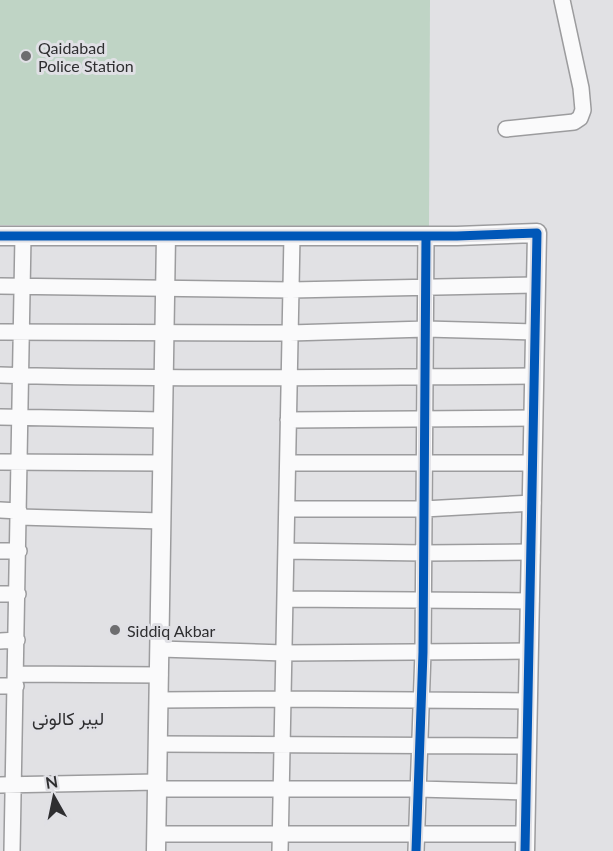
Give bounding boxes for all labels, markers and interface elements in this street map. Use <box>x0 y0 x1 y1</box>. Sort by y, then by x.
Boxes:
place label: Qaidabad Police Station <box>38 38 134 75</box>
marker: Qaidabad Police Station <box>19 49 33 63</box>
place label: Siddiq Akbar <box>127 621 216 640</box>
marker: Siddiq Akbar <box>108 623 122 637</box>
district label: لیبر کالونی <box>32 707 104 730</box>
north arrow <box>24 767 84 827</box>
text: N <box>44 771 59 792</box>

